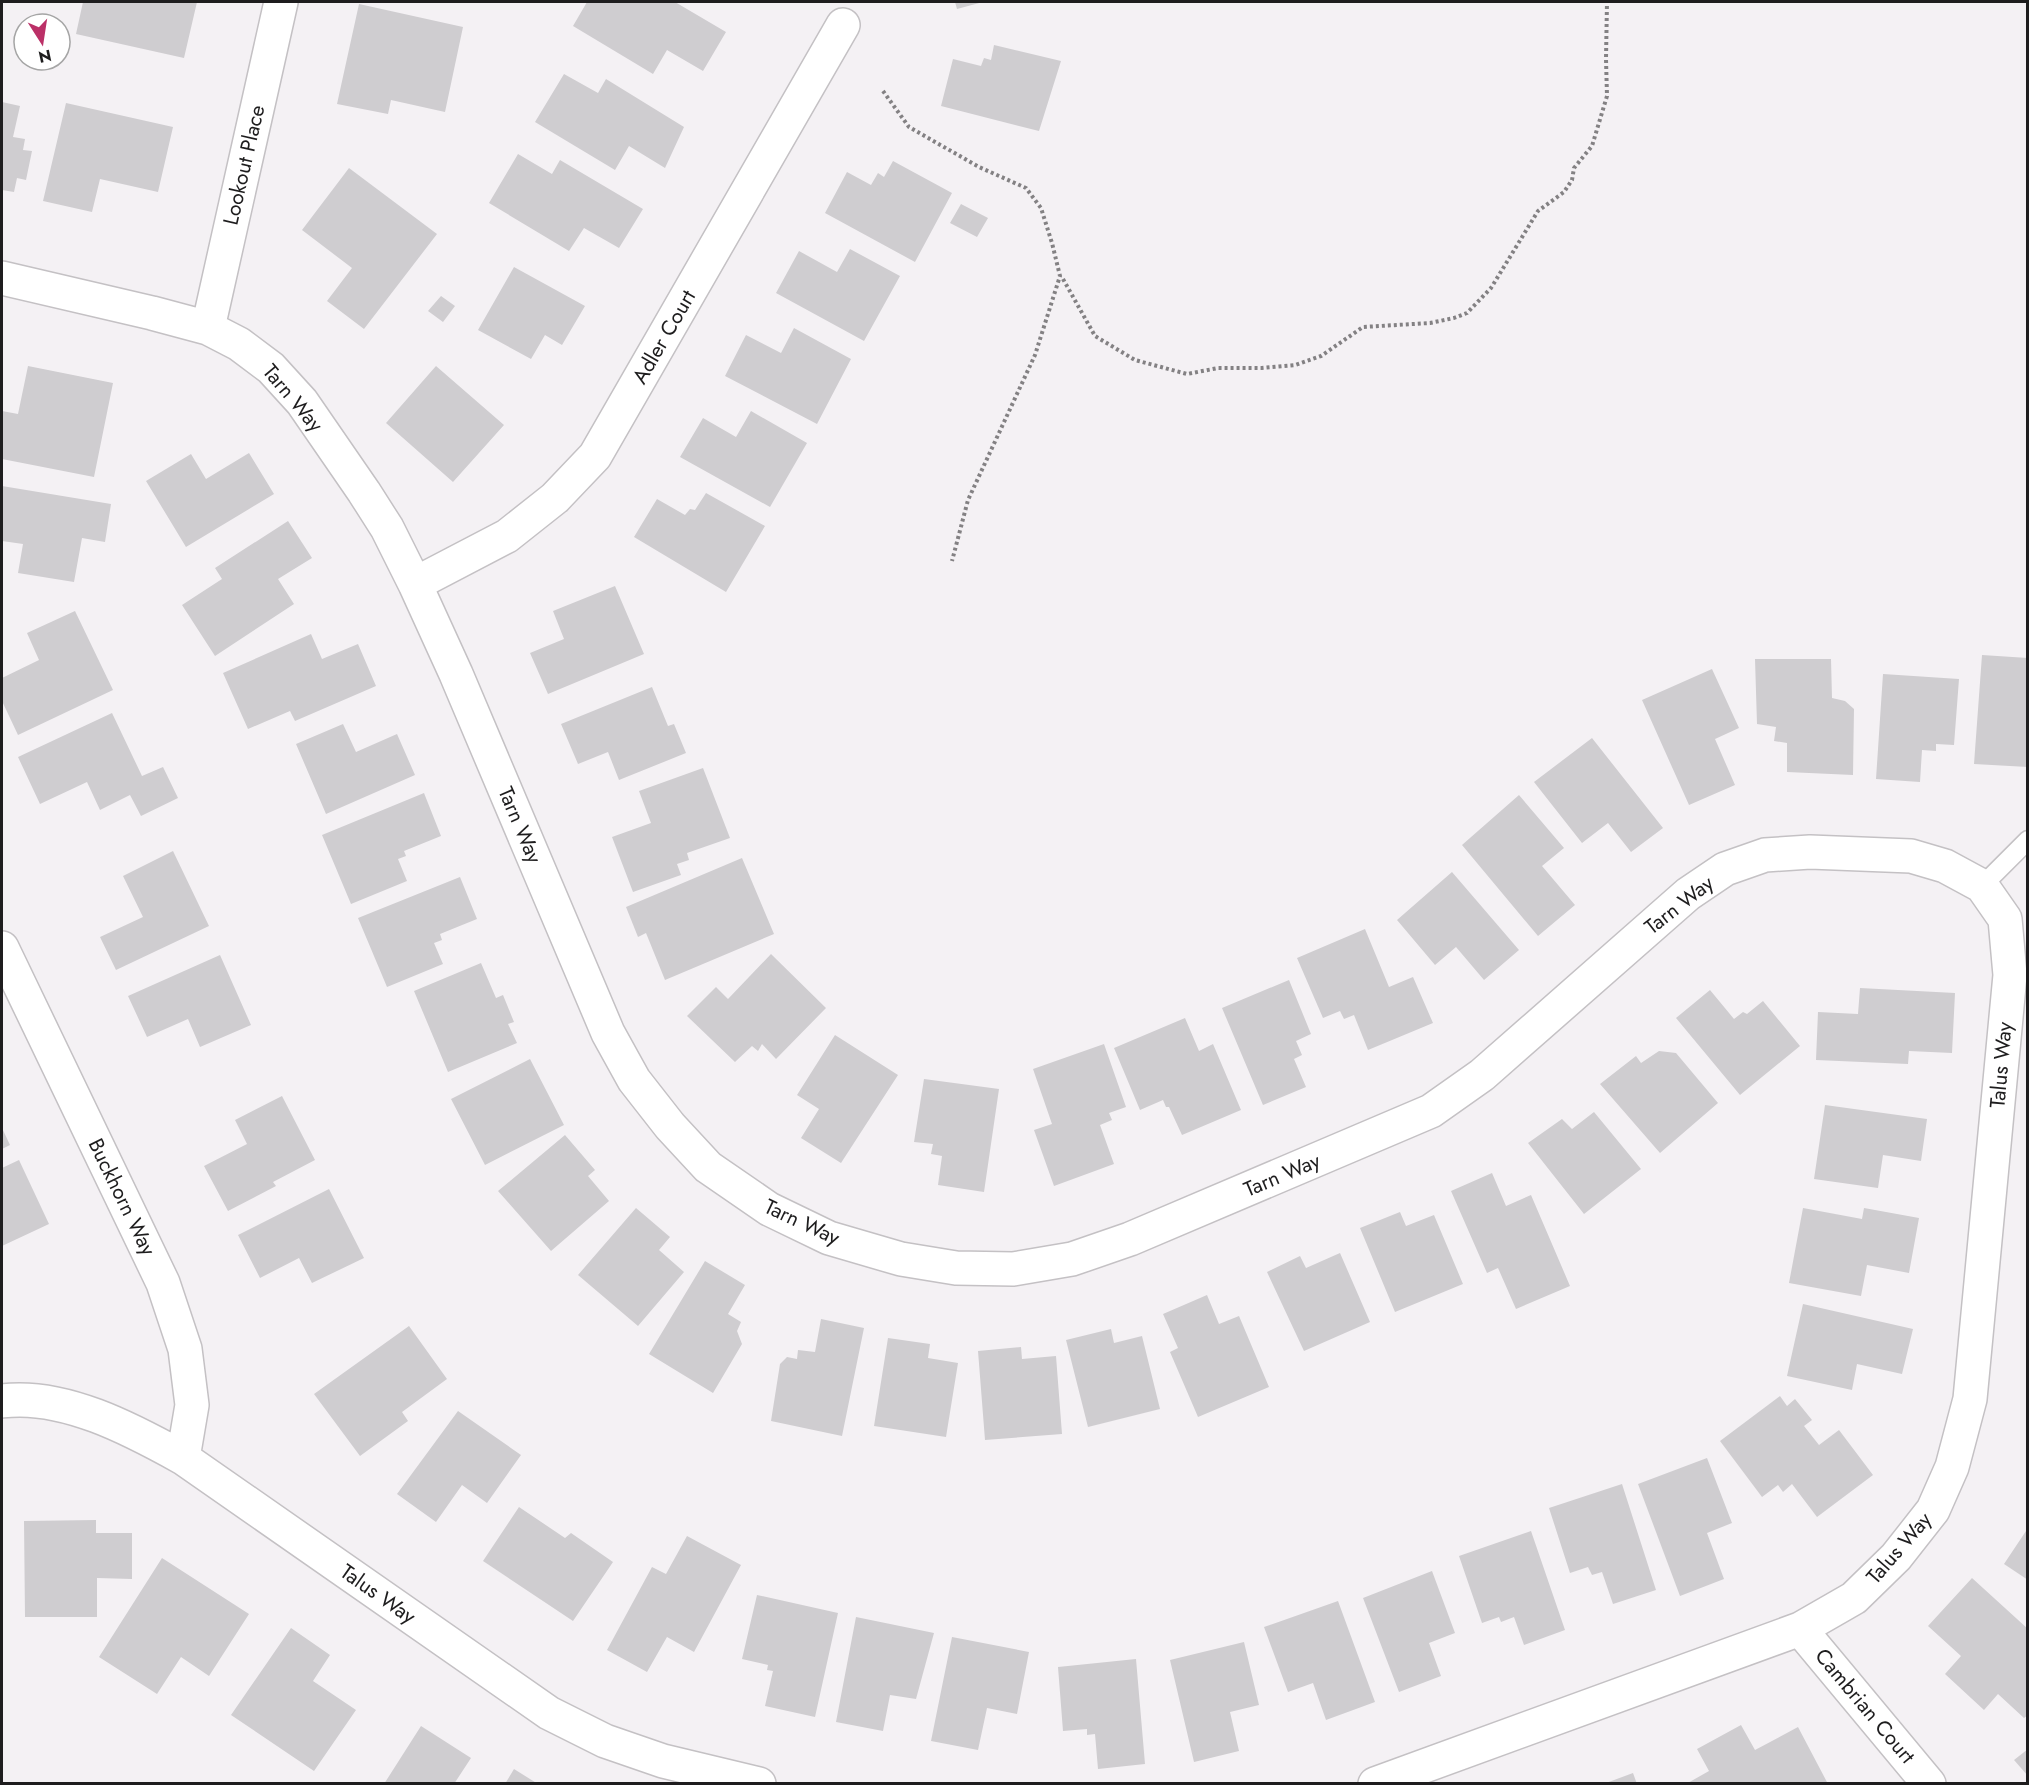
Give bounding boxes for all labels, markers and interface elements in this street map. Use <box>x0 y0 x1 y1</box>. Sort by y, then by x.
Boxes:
north arrow <box>12 12 72 72</box>
text: N <box>36 44 54 69</box>
street label: Lookout Place <box>216 102 272 228</box>
street label: Adler Court <box>625 284 703 390</box>
street label: Tarn Way <box>256 358 331 439</box>
street label: Tarn Way <box>491 782 550 868</box>
street label: Tarn Way <box>1638 868 1720 942</box>
street label: Talus Way <box>1982 1020 2020 1109</box>
street label: Buckhorn Way <box>81 1133 164 1261</box>
street label: Tarn Way <box>1239 1145 1325 1204</box>
street label: Tarn Way <box>759 1191 845 1253</box>
street label: Talus Way <box>1859 1505 1939 1590</box>
street label: Talus Way <box>334 1557 423 1631</box>
street label: Cambrian Court <box>1808 1642 1922 1770</box>

